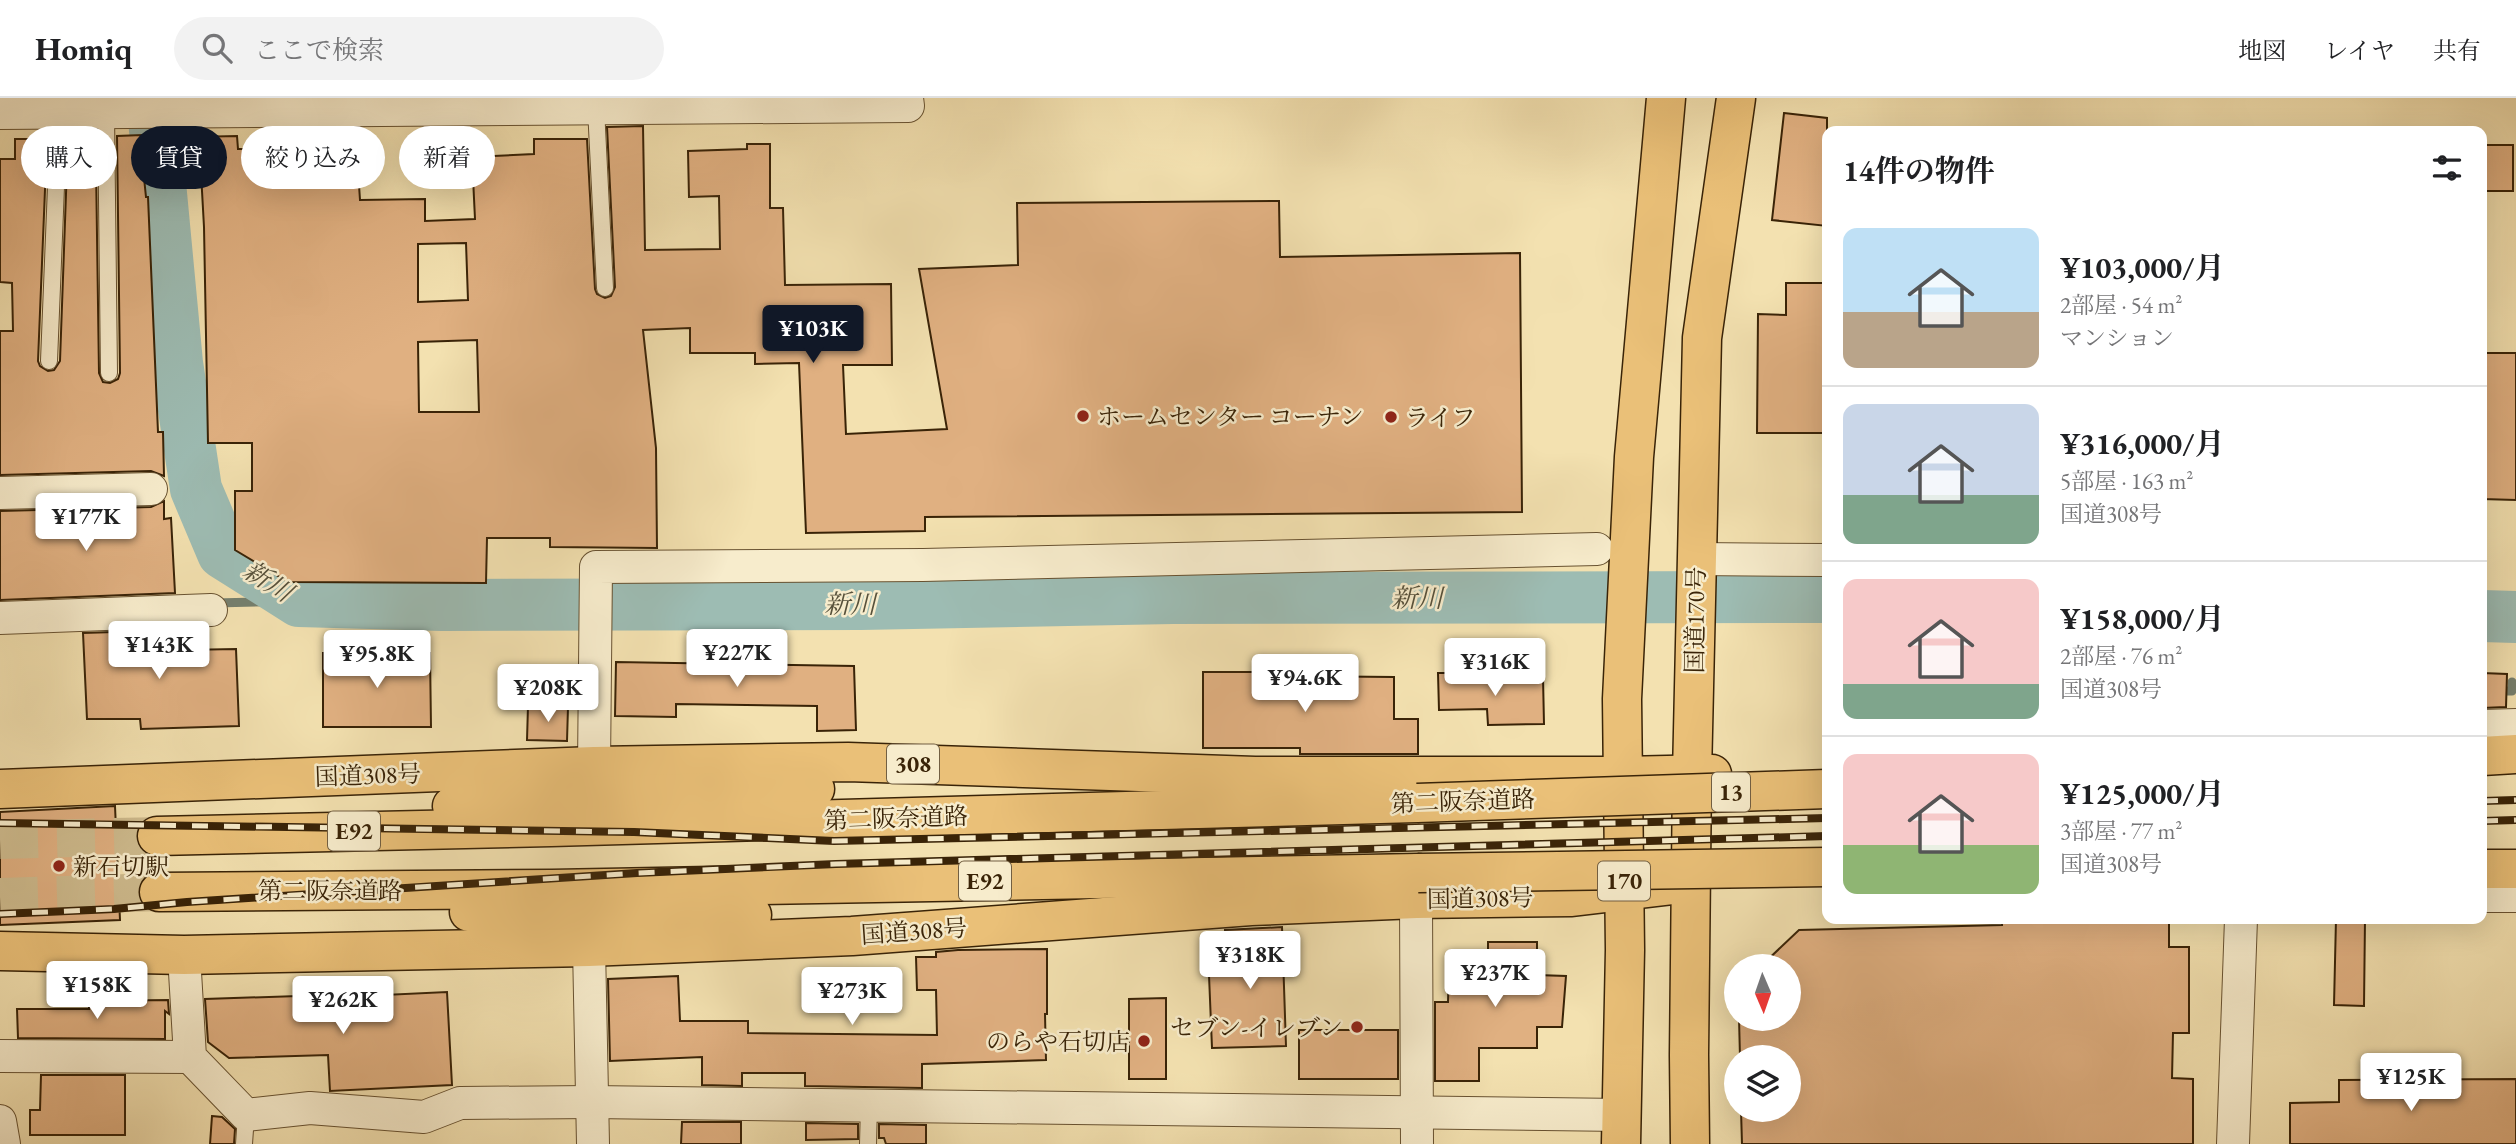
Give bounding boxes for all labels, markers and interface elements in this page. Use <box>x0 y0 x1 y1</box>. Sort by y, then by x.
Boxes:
search box <box>174 17 664 80</box>
text: Homiq <box>35 27 132 70</box>
icon: search <box>198 29 236 67</box>
text: ここで検索 <box>254 33 384 67</box>
text: 地図 <box>2238 35 2286 66</box>
text: レイヤ <box>2324 35 2395 66</box>
text: 共有 <box>2433 35 2481 66</box>
chip: 購入 <box>21 126 117 189</box>
chip: 賃貸 <box>131 126 227 189</box>
chip: 絞り込み <box>241 126 385 189</box>
chip: 新着 <box>399 126 495 189</box>
icon: filters <box>2428 149 2466 187</box>
text: 14件の物件 <box>1843 151 1995 190</box>
text: ¥103,000/月 <box>2060 248 2224 287</box>
icon: home <box>1899 256 1983 340</box>
text: 2部屋 · 54 m² <box>2060 290 2182 320</box>
pin: ¥103K <box>764 306 862 365</box>
text: ¥103K <box>778 313 848 343</box>
text: マンション <box>2060 323 2174 353</box>
place label: ホームセンター コーナン <box>1097 401 1364 432</box>
place label: ライフ <box>1405 402 1476 433</box>
marker: ホームセンター コーナン <box>1075 408 1091 424</box>
marker: ライフ <box>1383 409 1399 425</box>
text: ¥316,000/月 <box>2060 424 2224 463</box>
icon: home <box>1899 432 1983 516</box>
text: 5部屋 · 163 m² <box>2060 466 2193 496</box>
pin: ¥177K <box>37 494 135 553</box>
text: 国道308号 <box>2060 499 2162 529</box>
text: ¥177K <box>51 501 121 531</box>
water label: 新川 <box>237 553 302 611</box>
street label: 国道170号 <box>1679 566 1711 674</box>
water label: 新川 <box>1391 581 1446 615</box>
water label: 新川 <box>824 587 879 621</box>
text: ¥158,000/月 <box>2060 599 2224 638</box>
icon: home <box>1899 607 1983 691</box>
pin: ¥143K <box>110 622 208 681</box>
text: ¥143K <box>124 629 194 659</box>
pin: ¥95.8K <box>320 630 434 690</box>
pin: ¥227K <box>688 630 786 689</box>
text: ¥227K <box>702 637 772 667</box>
text: ¥95.8K <box>340 638 414 668</box>
pin: ¥316K <box>1446 638 1544 698</box>
text: 2部屋 · 76 m² <box>2060 641 2182 671</box>
text: ¥316K <box>1460 646 1530 676</box>
pin: ¥94.6K <box>1248 654 1362 714</box>
text: ¥94.6K <box>1268 662 1342 692</box>
pin: ¥208K <box>499 664 597 724</box>
text: ¥208K <box>513 672 583 702</box>
text: 国道308号 <box>2060 674 2162 704</box>
road number: 308 <box>887 744 939 784</box>
street label: 国道308号 <box>314 758 422 792</box>
road number: 13 <box>1712 772 1750 812</box>
text: ¥125,000/月 <box>2060 774 2224 813</box>
icon: home <box>1899 782 1983 866</box>
street label: 第二阪奈道路 <box>1391 783 1535 819</box>
street label: 第二阪奈道路 <box>824 800 968 836</box>
road number: E92 <box>328 811 380 850</box>
text: 3部屋 · 77 m² <box>2060 816 2182 846</box>
text: 国道308号 <box>2060 849 2162 879</box>
place label: 新石切駅 <box>73 851 169 882</box>
marker: 新石切駅 <box>51 858 67 874</box>
road number: E92 <box>959 862 1011 901</box>
road number: 170 <box>1598 862 1650 901</box>
street label: 第二阪奈道路 <box>258 875 402 906</box>
street label: 国道308号 <box>1426 882 1534 914</box>
street label: 国道308号 <box>860 912 968 950</box>
pin: ¥318K <box>1201 932 1299 991</box>
text: ¥318K <box>1215 939 1285 969</box>
pin: ¥237K <box>1446 950 1544 1009</box>
north arrow <box>1724 954 1801 1031</box>
map controls <box>1724 954 1801 1122</box>
text: ¥237K <box>1460 957 1530 987</box>
pin: ¥158K <box>48 962 146 1021</box>
pin: ¥273K <box>803 968 901 1027</box>
text: ¥158K <box>62 969 132 999</box>
text: ¥273K <box>817 975 887 1005</box>
pin: ¥262K <box>294 976 392 1036</box>
text: ¥262K <box>308 984 378 1014</box>
place label: セブン-イレブン <box>1170 1012 1343 1043</box>
marker: セブン-イレブン <box>1349 1019 1365 1035</box>
place label: のらや石切店 <box>986 1026 1130 1057</box>
marker: のらや石切店 <box>1136 1033 1152 1049</box>
button: layers <box>1724 1045 1801 1122</box>
pin: ¥125K <box>2362 1054 2460 1113</box>
text: ¥125K <box>2376 1061 2446 1091</box>

